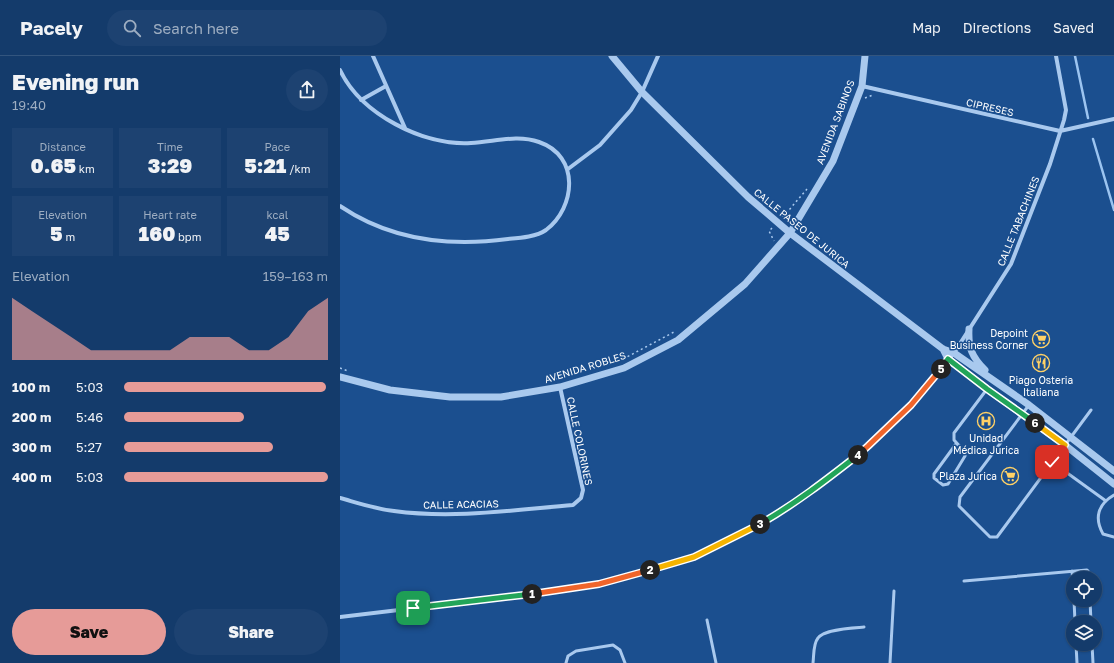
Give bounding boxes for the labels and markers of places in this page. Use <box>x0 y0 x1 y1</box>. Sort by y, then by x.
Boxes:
place label: Depoint Business Corner <box>950 327 1028 351</box>
supermarket icon: Depoint Business Corner <box>1031 329 1051 349</box>
restaurant icon: Piago Osteria Italiana <box>1031 353 1051 373</box>
pin: 5 <box>931 359 951 379</box>
place label: Piago Osteria Italiana <box>1009 374 1073 398</box>
hospital icon: Unidad Médica Jurica <box>976 411 996 431</box>
pin: 6 <box>1025 413 1045 433</box>
place label: Unidad Médica Jurica <box>953 432 1019 456</box>
pin: 4 <box>848 445 868 465</box>
pin <box>1035 445 1069 479</box>
supermarket icon: Plaza Jurica <box>1000 466 1020 486</box>
place label: Plaza Jurica <box>939 470 997 482</box>
pin: 3 <box>750 514 770 534</box>
pin: 2 <box>640 560 660 580</box>
pin: 1 <box>522 584 542 604</box>
pin <box>396 591 430 625</box>

